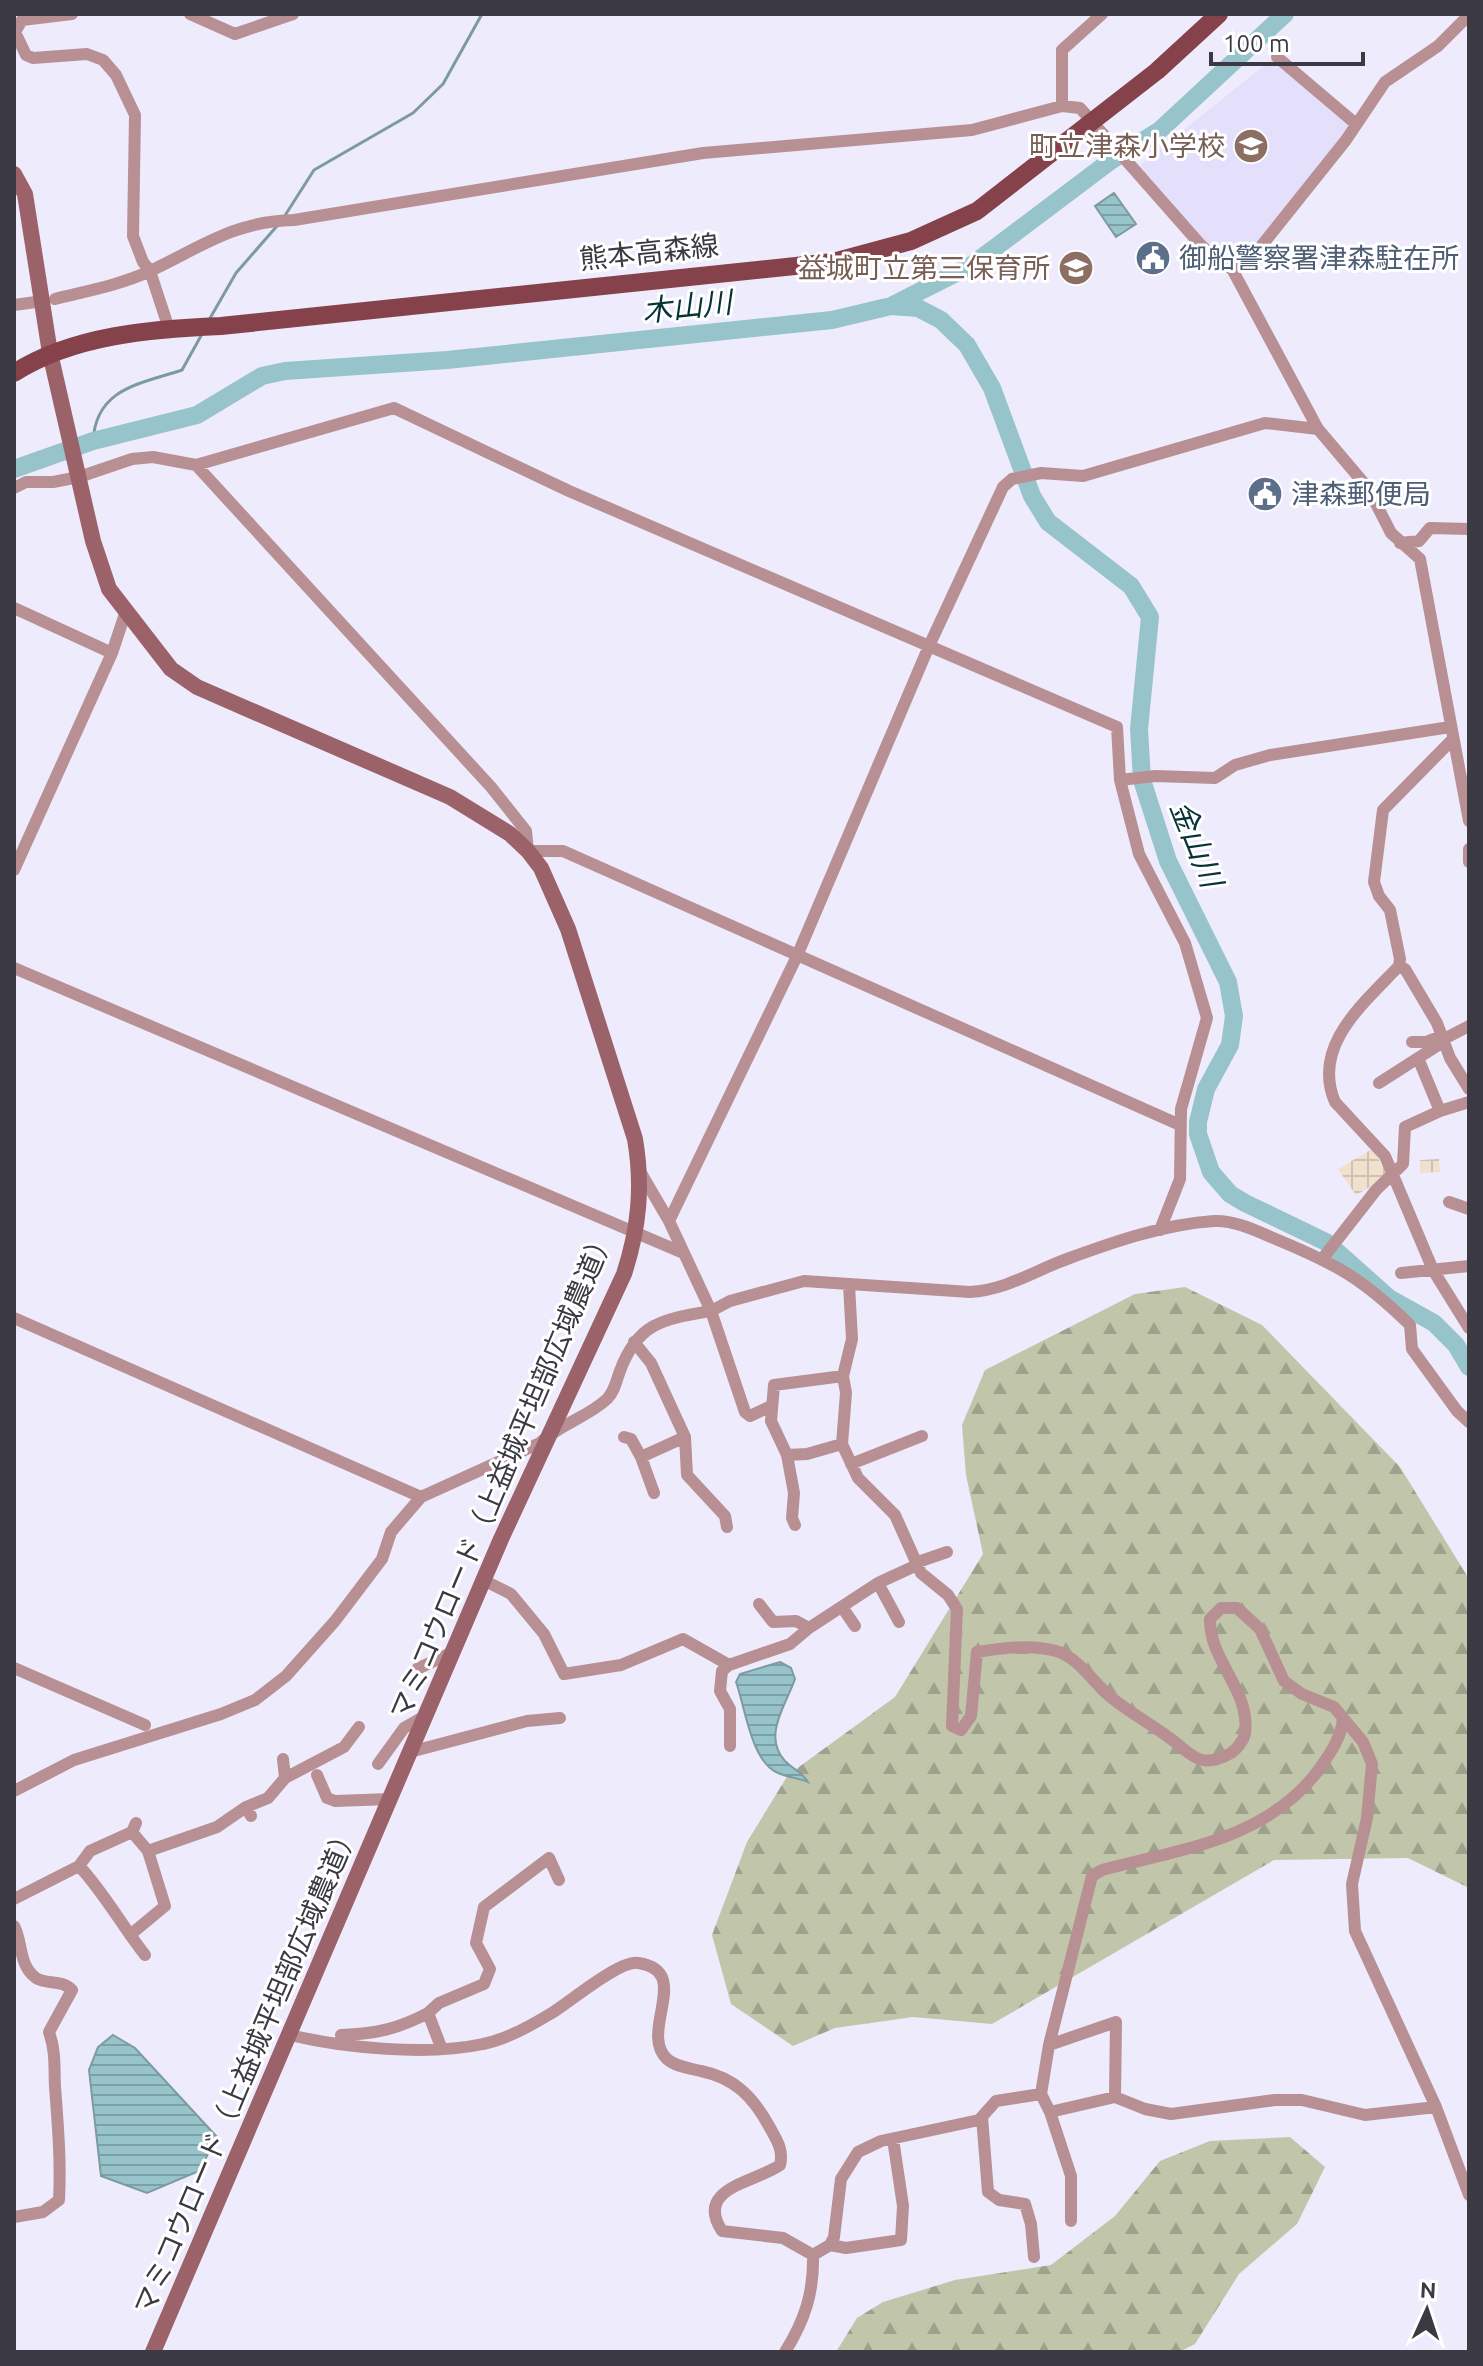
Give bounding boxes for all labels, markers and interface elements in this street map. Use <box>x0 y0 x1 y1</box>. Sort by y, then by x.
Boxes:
scale bar <box>1211 16 1363 66</box>
text: 100 m <box>1223 30 1290 57</box>
school or university icon: 町立津森小学校 <box>1232 127 1270 165</box>
place label: 町立津森小学校 <box>1029 130 1225 161</box>
street label: 熊本高森線 <box>578 229 720 274</box>
public building icon: 御船警察署津森駐在所 <box>1134 239 1172 277</box>
place label: 御船警察署津森駐在所 <box>1179 242 1459 273</box>
school or university icon: 益城町立第三保育所 <box>1057 249 1095 287</box>
place label: 益城町立第三保育所 <box>798 252 1050 283</box>
water label: 木山川 <box>640 284 736 328</box>
public building icon: 津森郵便局 <box>1246 475 1284 513</box>
place label: 津森郵便局 <box>1291 478 1431 509</box>
water label: 金山川 <box>1164 796 1231 894</box>
street label: マミコウロード（上益城平坦部広域農道） <box>384 1223 620 1724</box>
street label: マミコウロード（上益城平坦部広域農道） <box>128 1818 364 2319</box>
north arrow <box>1387 2270 1467 2350</box>
text: N <box>1419 2277 1437 2302</box>

